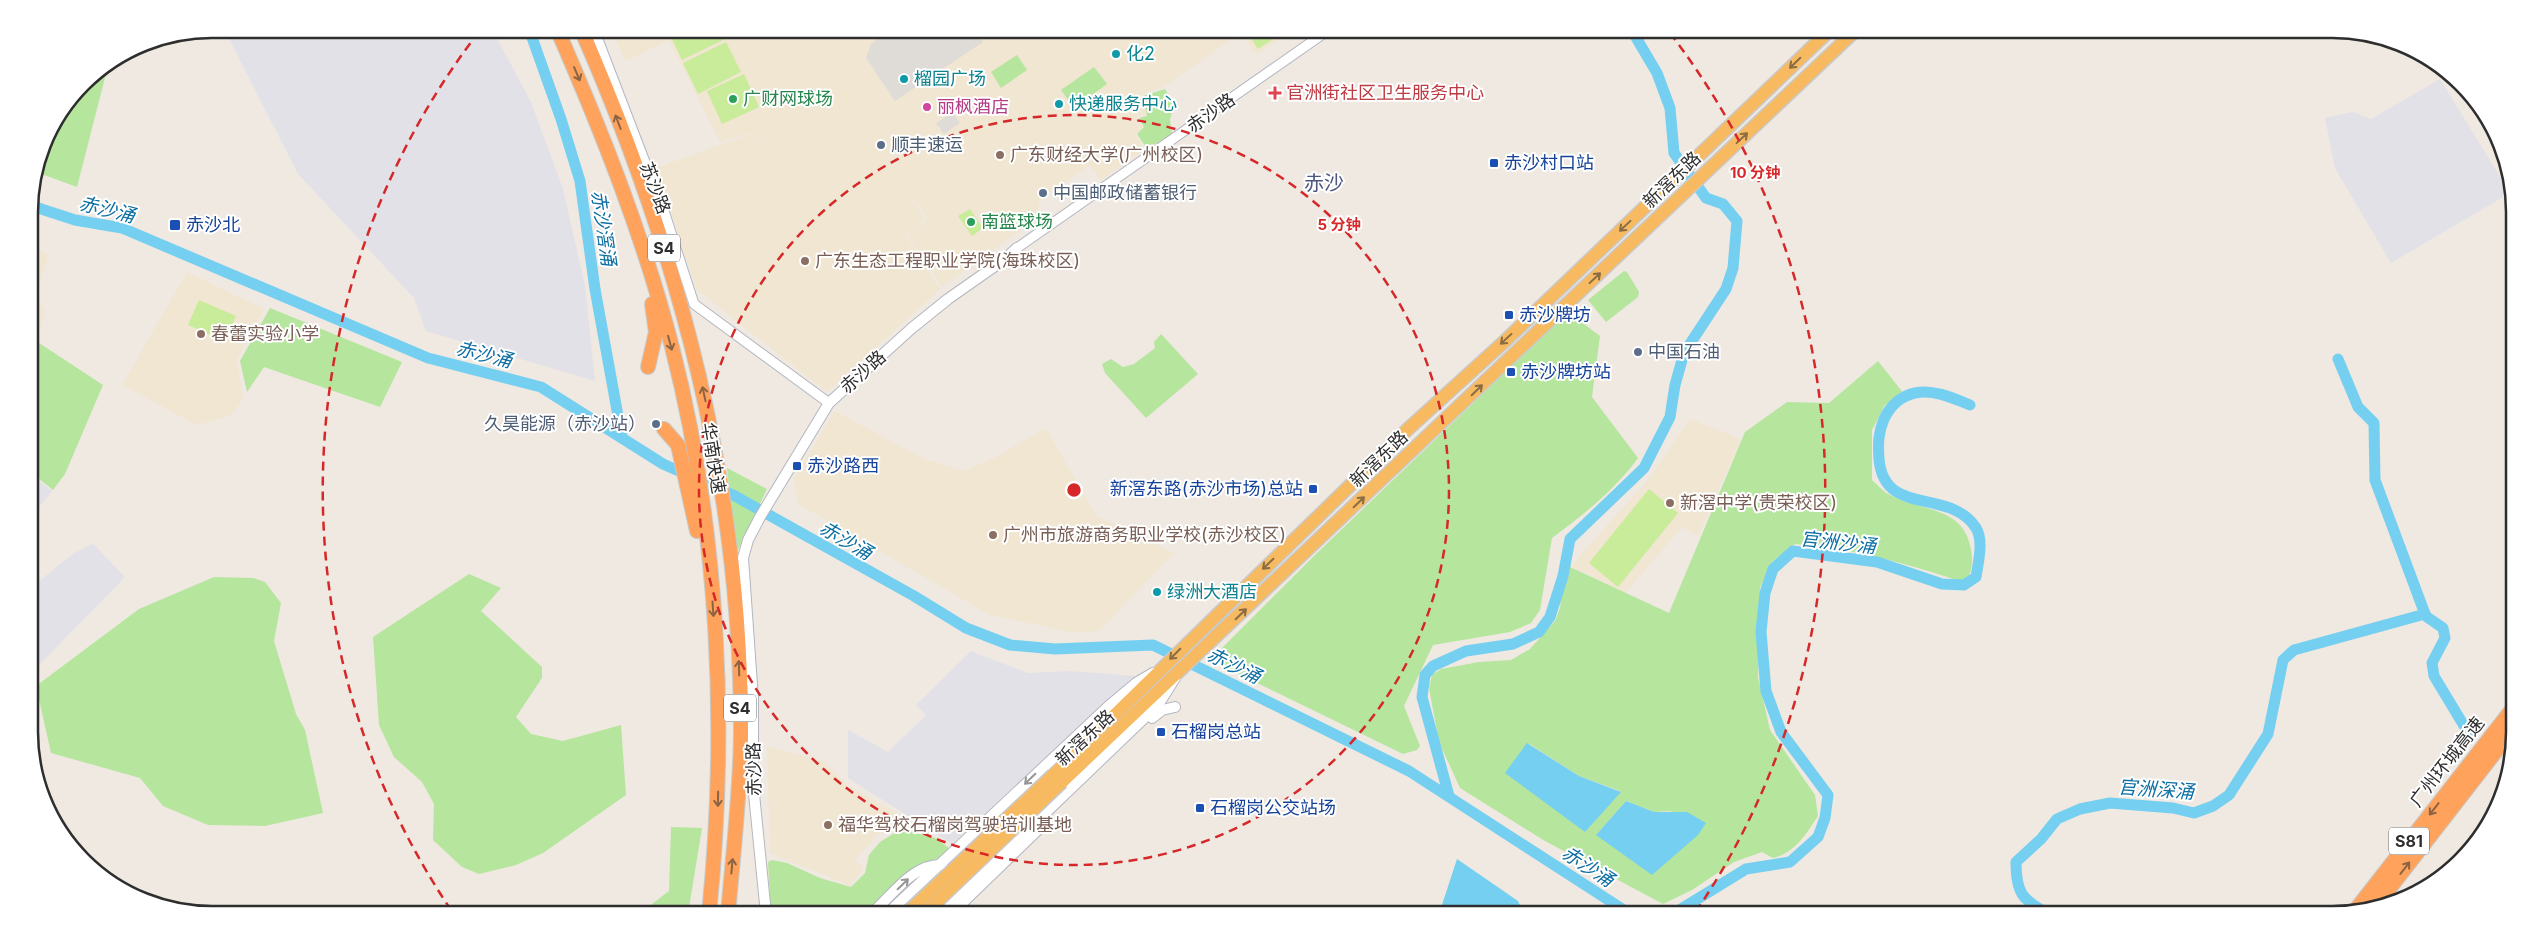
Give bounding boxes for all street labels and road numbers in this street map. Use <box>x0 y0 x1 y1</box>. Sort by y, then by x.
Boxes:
street label: 赤沙路 <box>1183 89 1239 137</box>
street label: 新滘东路 <box>1638 147 1705 212</box>
street label: 苏沙路 <box>636 159 675 217</box>
road number: S4 <box>648 234 680 262</box>
street label: 赤沙路 <box>836 346 890 397</box>
street label: 华南快速 <box>697 421 729 495</box>
street label: 新滘东路 <box>1345 426 1412 491</box>
road number: S4 <box>724 694 756 721</box>
street label: 新滘东路 <box>1051 705 1118 770</box>
street label: 广州环城高速 <box>2405 713 2488 811</box>
street label: 赤沙路 <box>743 742 764 796</box>
road number: S81 <box>2389 828 2429 854</box>

